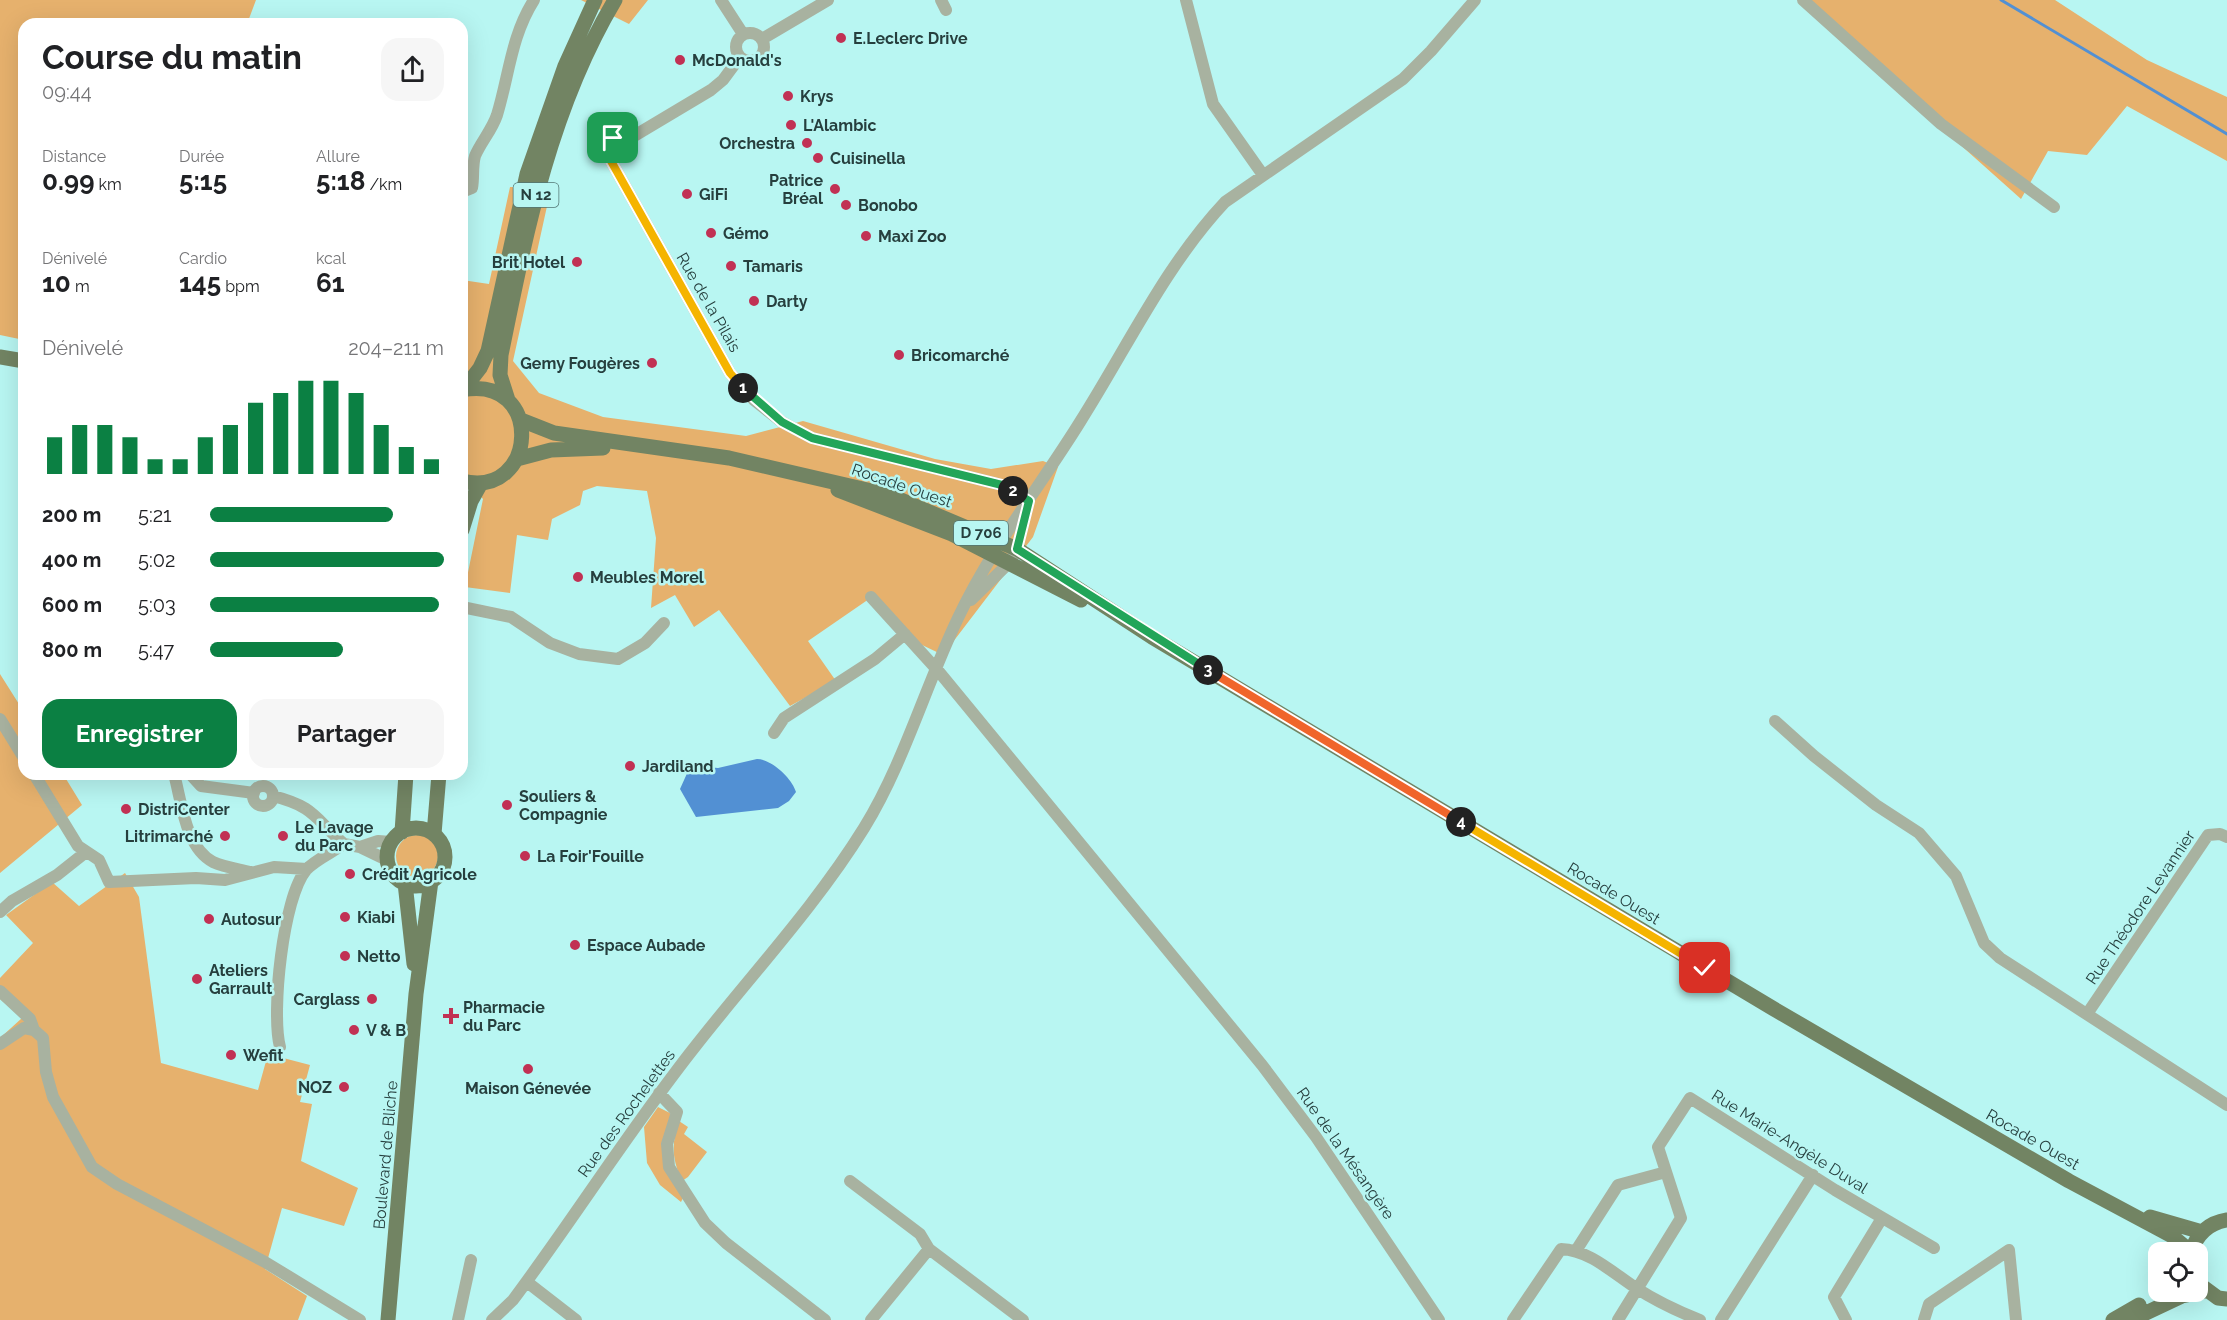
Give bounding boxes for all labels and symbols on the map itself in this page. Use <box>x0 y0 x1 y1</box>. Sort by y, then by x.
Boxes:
place label: E.Leclerc Drive <box>853 29 968 48</box>
marker: E.Leclerc Drive <box>834 31 848 45</box>
place label: McDonald's <box>692 51 782 70</box>
marker: McDonald's <box>673 53 687 67</box>
place label: Krys <box>800 87 833 106</box>
marker: Krys <box>781 89 795 103</box>
pin <box>587 112 638 163</box>
place label: L'Alambic <box>803 116 876 135</box>
marker: L'Alambic <box>784 118 798 132</box>
place label: Orchestra <box>719 134 795 153</box>
marker: Orchestra <box>800 136 814 150</box>
place label: Cuisinella <box>830 149 906 168</box>
marker: Cuisinella <box>811 151 825 165</box>
place label: Patrice Bréal <box>769 171 824 208</box>
marker: Patrice Bréal <box>828 182 842 196</box>
road number: N 12 <box>514 183 558 207</box>
place label: GiFi <box>699 185 728 204</box>
marker: GiFi <box>680 187 694 201</box>
place label: Bonobo <box>858 196 918 215</box>
marker: Bonobo <box>839 198 853 212</box>
place label: Gémo <box>723 224 769 243</box>
marker: Gémo <box>704 226 718 240</box>
place label: Maxi Zoo <box>878 227 947 246</box>
marker: Maxi Zoo <box>859 229 873 243</box>
street label: Rue de la Pilais <box>672 249 745 356</box>
place label: Brit Hotel <box>492 253 566 272</box>
marker: Brit Hotel <box>570 255 584 269</box>
place label: Tamaris <box>743 257 803 276</box>
marker: Tamaris <box>724 259 738 273</box>
place label: Darty <box>766 292 808 311</box>
marker: Darty <box>747 294 761 308</box>
place label: Bricomarché <box>911 346 1010 365</box>
marker: Bricomarché <box>892 348 906 362</box>
place label: Gemy Fougères <box>520 354 640 373</box>
marker: Gemy Fougères <box>645 356 659 370</box>
pin: 1 <box>728 373 758 403</box>
street label: Rocade Ouest <box>849 459 955 512</box>
pin: 2 <box>998 476 1028 506</box>
road number: D 706 <box>954 521 1008 545</box>
place label: Meubles Morel <box>590 568 705 587</box>
marker: Meubles Morel <box>571 570 585 584</box>
pin: 3 <box>1193 655 1223 685</box>
place label: Jardiland <box>642 757 714 776</box>
marker: Jardiland <box>623 759 637 773</box>
place label: Souliers & Compagnie <box>519 787 608 824</box>
marker: Souliers & Compagnie <box>500 798 514 812</box>
place label: DistriCenter <box>138 800 230 819</box>
marker: DistriCenter <box>119 802 133 816</box>
pin: 4 <box>1446 807 1476 837</box>
place label: Le Lavage du Parc <box>295 818 374 855</box>
street label: Rue Théodore Levannier <box>2082 826 2199 988</box>
place label: Litrimarché <box>125 827 213 846</box>
marker: Litrimarché <box>218 829 232 843</box>
marker: Le Lavage du Parc <box>276 829 290 843</box>
place label: La Foir'Fouille <box>537 847 644 866</box>
marker: La Foir'Fouille <box>518 849 532 863</box>
street label: Rocade Ouest <box>1564 858 1664 929</box>
place label: Crédit Agricole <box>362 865 477 884</box>
marker: Crédit Agricole <box>343 867 357 881</box>
place label: Kiabi <box>357 908 395 927</box>
place label: Autosur <box>221 910 281 929</box>
marker: Kiabi <box>338 910 352 924</box>
marker: Autosur <box>202 912 216 926</box>
place label: Espace Aubade <box>587 936 706 955</box>
marker: Espace Aubade <box>568 938 582 952</box>
pin <box>1679 942 1730 993</box>
place label: Netto <box>357 947 401 966</box>
marker: Netto <box>338 949 352 963</box>
place label: Ateliers Garrault <box>209 961 272 998</box>
marker: Ateliers Garrault <box>190 972 204 986</box>
place label: Carglass <box>294 990 360 1009</box>
marker: Carglass <box>365 992 379 1006</box>
place label: Pharmacie du Parc <box>463 998 545 1035</box>
marker: Pharmacie du Parc <box>444 1009 458 1023</box>
place label: V & B <box>366 1021 406 1040</box>
marker: V & B <box>347 1023 361 1037</box>
place label: Wefit <box>243 1046 284 1065</box>
street label: Rue des Rochelettes <box>574 1046 679 1181</box>
marker: Wefit <box>224 1048 238 1062</box>
marker: Maison Génevée <box>521 1062 535 1076</box>
place label: NOZ <box>298 1078 332 1097</box>
place label: Maison Génevée <box>465 1079 591 1098</box>
marker: NOZ <box>337 1080 351 1094</box>
street label: Boulevard de Bliche <box>370 1080 401 1230</box>
street label: Rue de la Mésangère <box>1293 1084 1398 1223</box>
street label: Rue Marie-Angèle Duval <box>1708 1085 1872 1198</box>
street label: Rocade Ouest <box>1983 1105 2083 1174</box>

